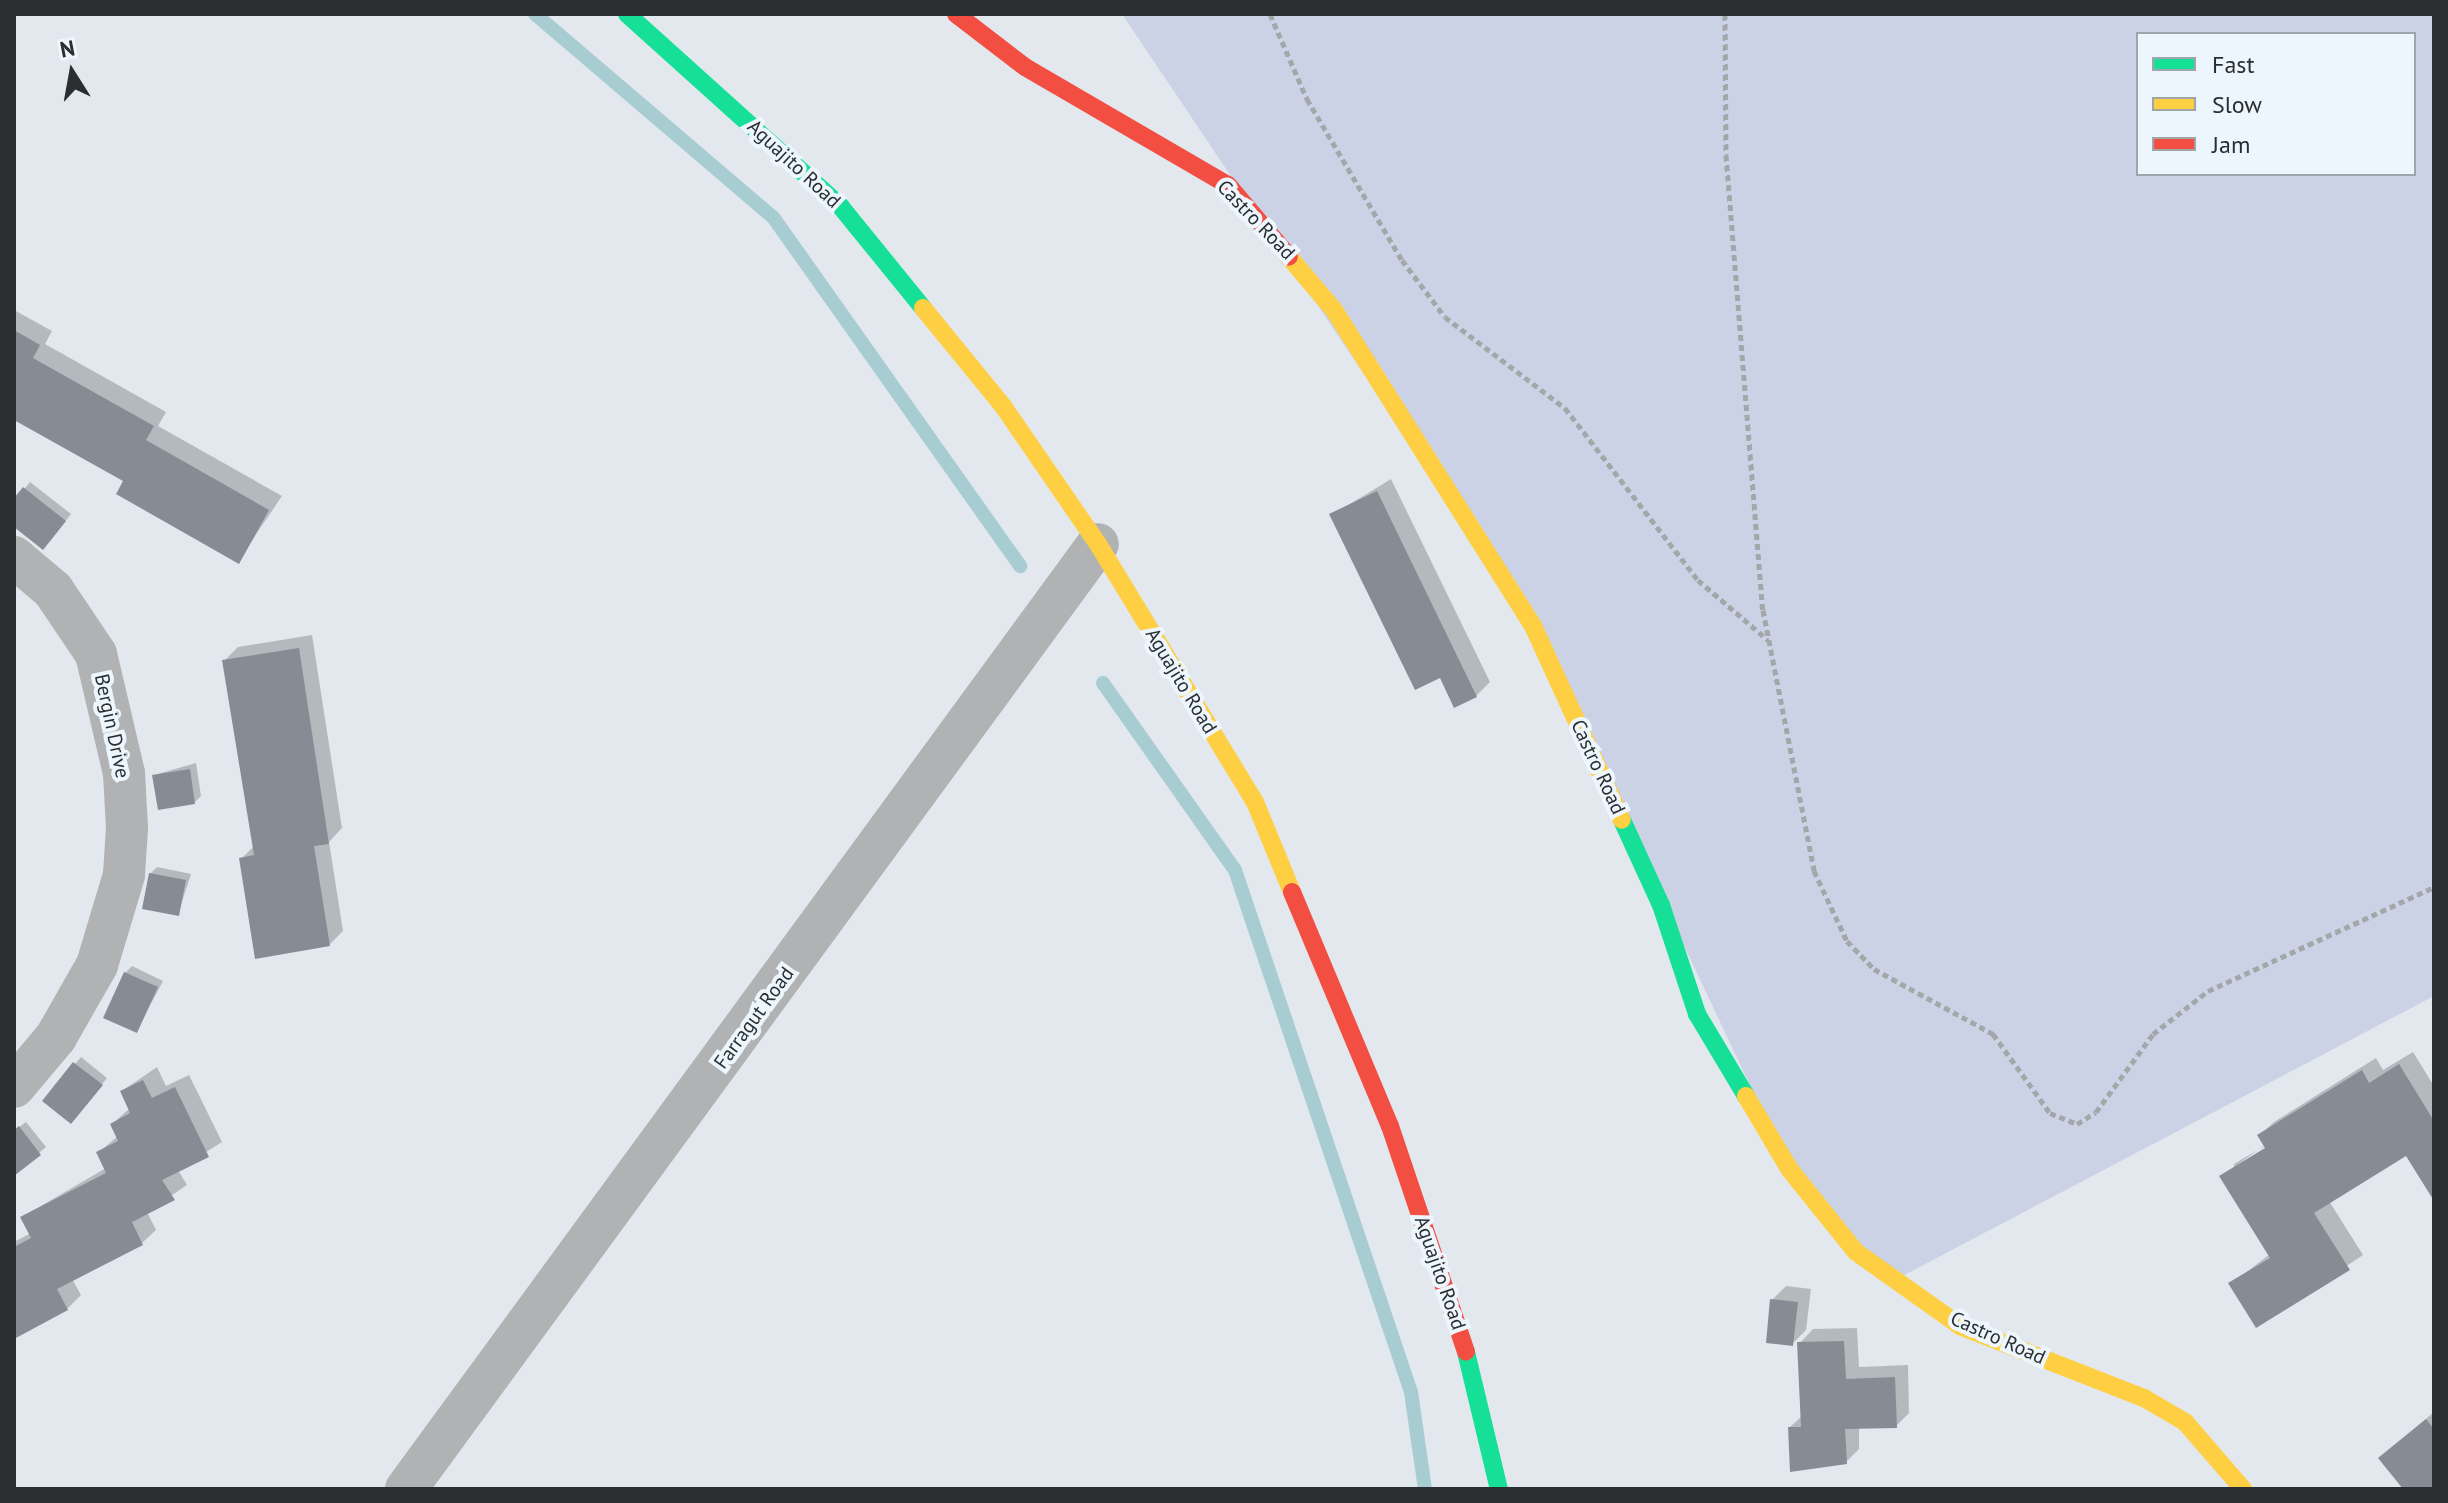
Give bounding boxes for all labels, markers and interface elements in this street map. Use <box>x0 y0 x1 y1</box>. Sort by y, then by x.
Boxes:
north arrow <box>32 32 112 112</box>
legend <box>2136 32 2416 176</box>
text: N <box>58 33 77 64</box>
text: Fast <box>2212 49 2255 80</box>
text: Slow <box>2212 89 2262 120</box>
street label: Aguajito Road <box>742 115 846 213</box>
text: Jam <box>2212 129 2250 160</box>
street label: Castro Road <box>1212 175 1300 265</box>
street label: Aguajito Road <box>1140 624 1222 738</box>
street label: Bergin Drive <box>89 672 135 780</box>
street label: Castro Road <box>1566 716 1630 818</box>
street label: Farragut Road <box>709 963 799 1073</box>
street label: Aguajito Road <box>1409 1213 1471 1333</box>
street label: Castro Road <box>1947 1306 2049 1370</box>

